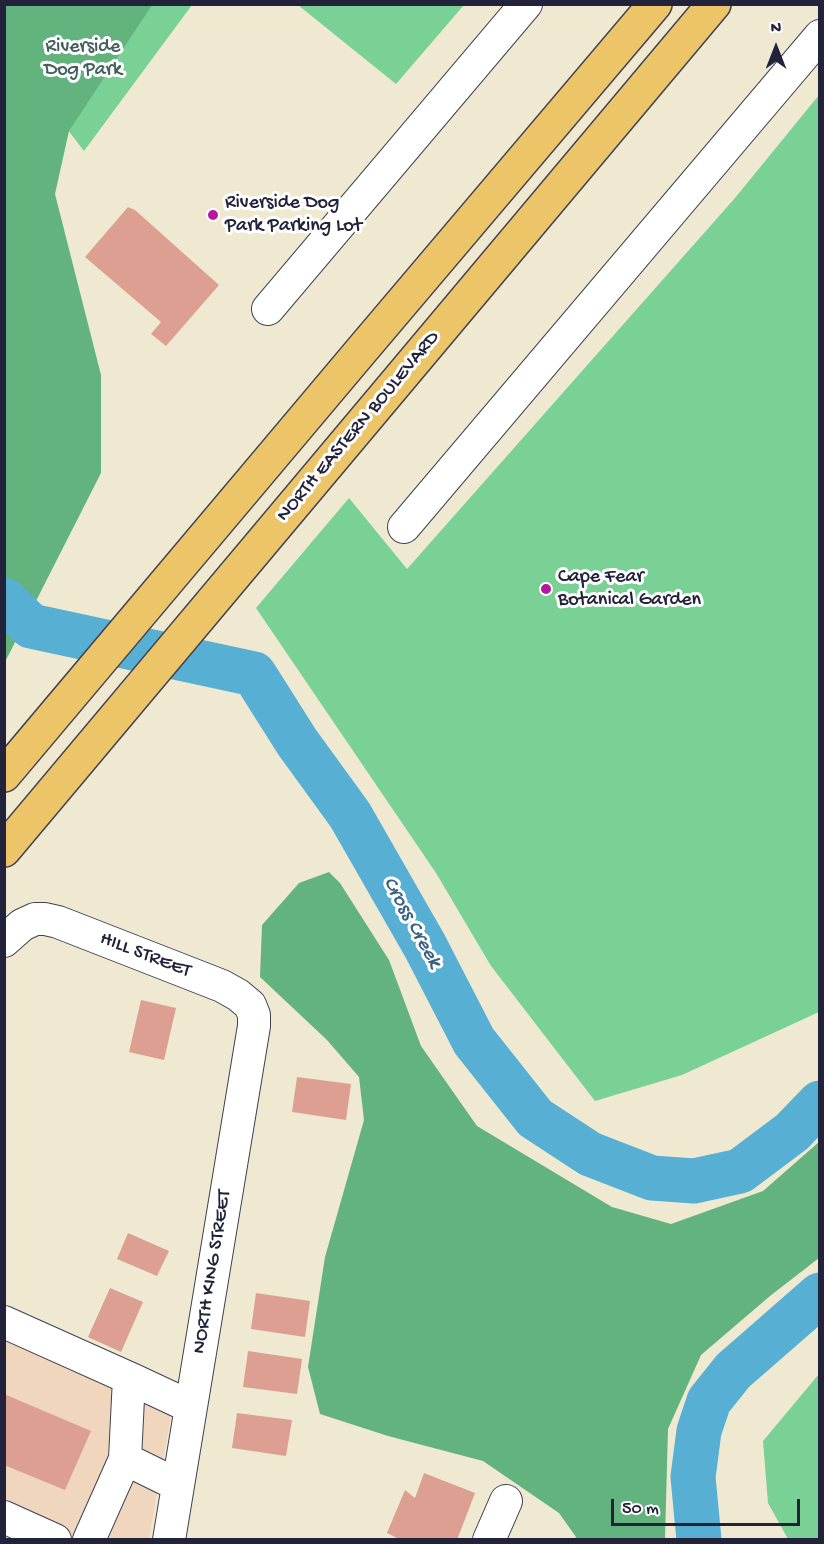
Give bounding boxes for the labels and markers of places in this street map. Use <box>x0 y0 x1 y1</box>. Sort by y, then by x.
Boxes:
place label: Riverside Dog Park Parking Lot <box>225 192 362 239</box>
marker: Riverside Dog Park Parking Lot <box>206 208 220 222</box>
place label: Cape Fear Botanical Garden <box>558 566 701 613</box>
marker: Cape Fear Botanical Garden <box>539 582 553 596</box>

